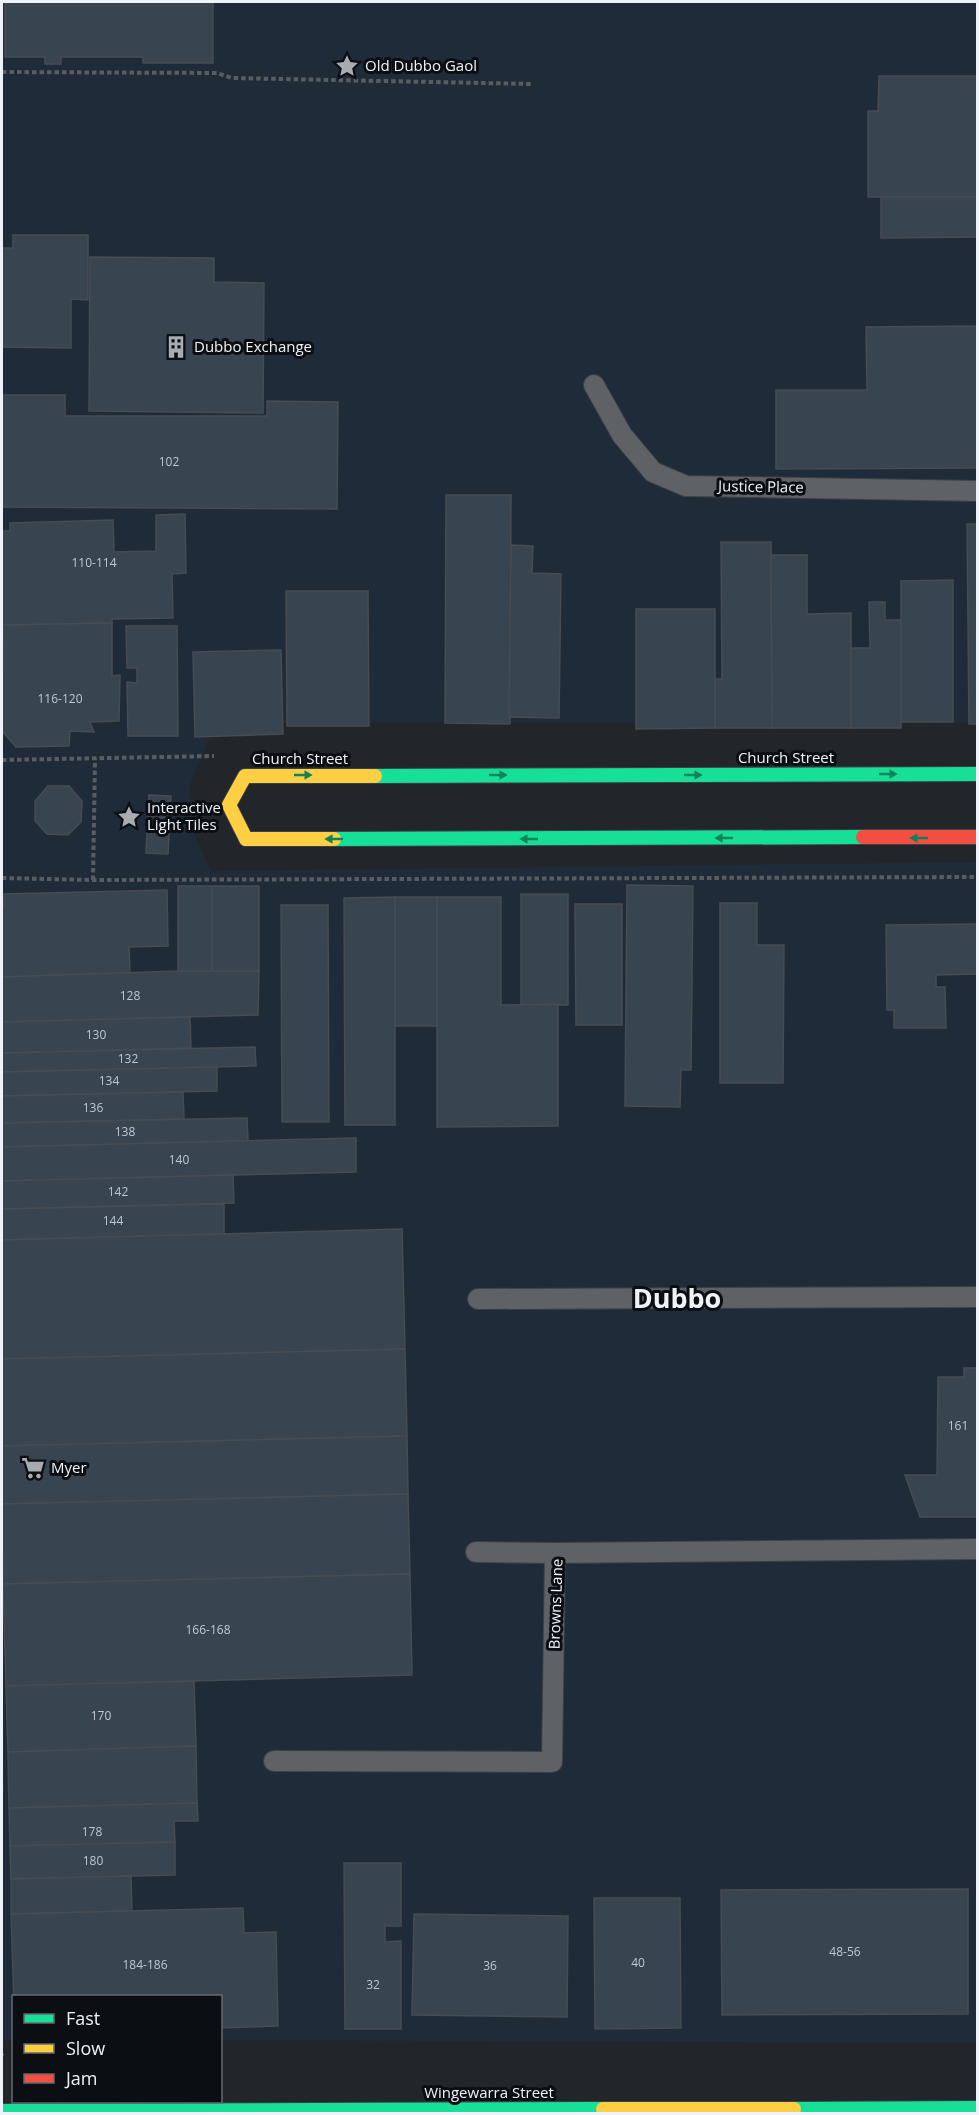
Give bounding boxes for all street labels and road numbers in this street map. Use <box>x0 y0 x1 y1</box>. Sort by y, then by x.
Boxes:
street label: Justice Place <box>716 475 804 497</box>
street label: Church Street <box>738 747 834 767</box>
street label: Church Street <box>252 748 348 768</box>
street label: Browns Lane <box>543 1558 567 1650</box>
street label: Wingewarra Street <box>424 2082 554 2102</box>

